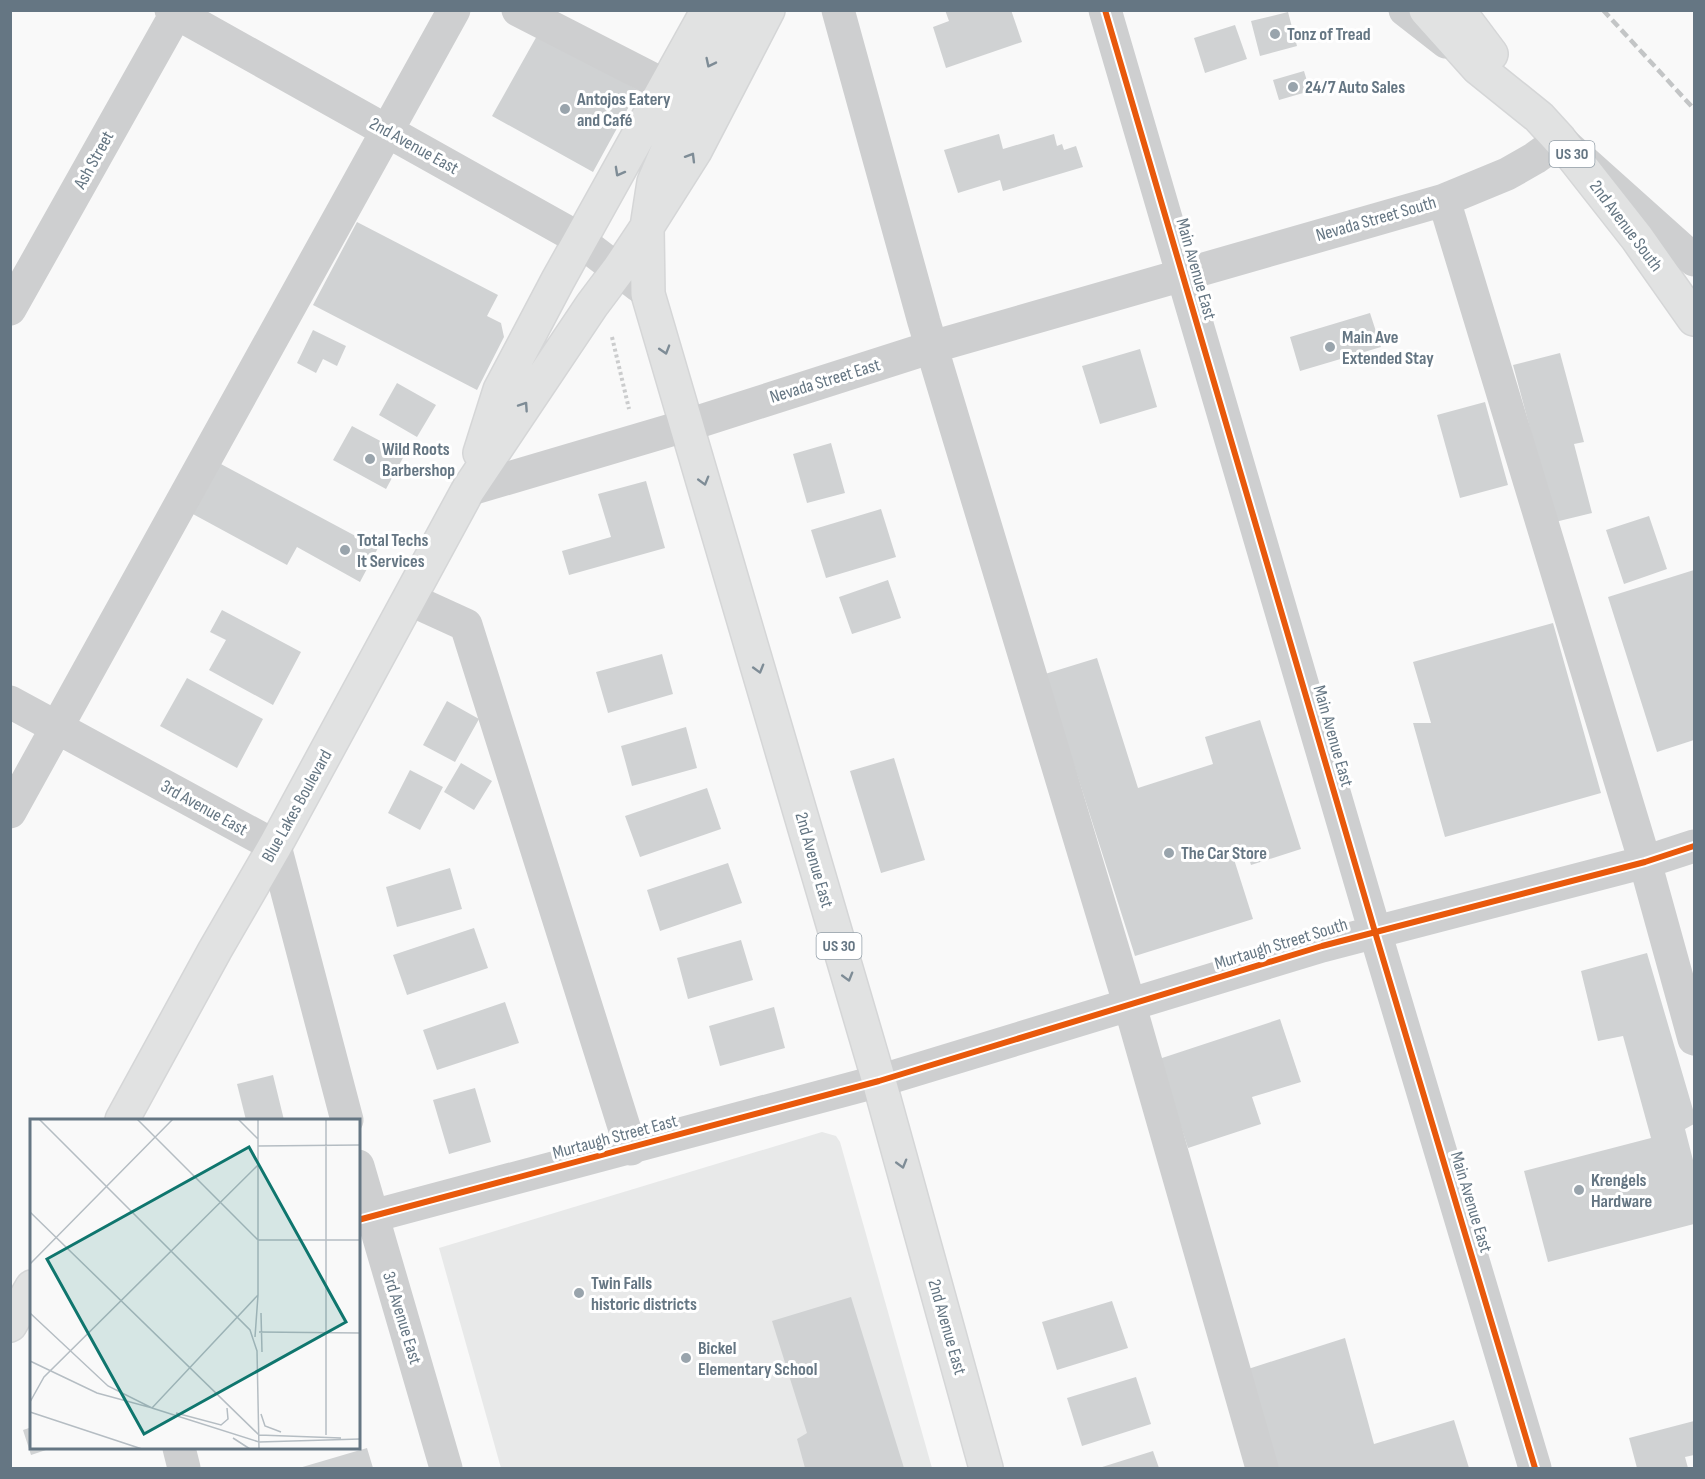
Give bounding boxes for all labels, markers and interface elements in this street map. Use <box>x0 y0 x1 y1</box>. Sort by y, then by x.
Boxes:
place label: Tonz of Tread <box>1287 24 1371 45</box>
marker: Tonz of Tread <box>1268 27 1282 41</box>
one-way arrow <box>705 56 717 67</box>
place label: 24/7 Auto Sales <box>1305 77 1405 98</box>
marker: 24/7 Auto Sales <box>1286 80 1300 94</box>
place label: Antojos Eatery and Café <box>576 89 671 131</box>
marker: Antojos Eatery and Café <box>558 102 572 116</box>
street label: 2nd Avenue East <box>366 113 463 179</box>
street label: Ash Street <box>69 127 119 193</box>
road number: US 30 <box>1550 141 1594 167</box>
one-way arrow <box>683 153 695 163</box>
one-way arrow <box>614 166 626 176</box>
street label: 2nd Avenue South <box>1585 176 1667 276</box>
street label: Nevada Street South <box>1314 192 1438 246</box>
street label: Main Avenue East <box>1172 216 1221 323</box>
place label: Main Ave Extended Stay <box>1342 327 1434 369</box>
marker: Main Ave Extended Stay <box>1323 340 1337 354</box>
one-way arrow <box>658 344 670 355</box>
street label: Nevada Street East <box>767 354 883 408</box>
one-way arrow <box>517 402 529 412</box>
place label: Wild Roots Barbershop <box>382 439 455 481</box>
marker: Wild Roots Barbershop <box>363 452 377 466</box>
one-way arrow <box>697 475 709 486</box>
place label: Total Techs It Services <box>357 530 428 572</box>
marker: Total Techs It Services <box>338 543 352 557</box>
one-way arrow <box>752 663 764 673</box>
street label: Main Avenue East <box>1309 683 1358 790</box>
street label: Blue Lakes Boulevard <box>257 746 337 866</box>
street label: 3rd Avenue East <box>157 776 251 841</box>
street label: 2nd Avenue East <box>790 810 838 911</box>
place label: The Car Store <box>1181 843 1267 864</box>
marker: The Car Store <box>1162 846 1176 860</box>
street label: Murtaugh Street South <box>1212 914 1350 974</box>
road number: US 30 <box>816 933 862 959</box>
one-way arrow <box>841 971 853 982</box>
street label: Murtaugh Street East <box>550 1110 680 1164</box>
inset map <box>30 1119 360 1449</box>
street label: Main Avenue East <box>1446 1149 1496 1255</box>
one-way arrow <box>895 1158 907 1169</box>
place label: Krengels Hardware <box>1591 1170 1652 1212</box>
marker: Krengels Hardware <box>1572 1183 1586 1197</box>
street label: 3rd Avenue East <box>378 1269 426 1367</box>
place label: Twin Falls historic districts <box>591 1273 697 1315</box>
street label: 2nd Avenue East <box>923 1277 971 1378</box>
marker: Twin Falls historic districts <box>572 1286 586 1300</box>
place label: Bickel Elementary School <box>698 1338 817 1380</box>
marker: Bickel Elementary School <box>679 1351 693 1365</box>

